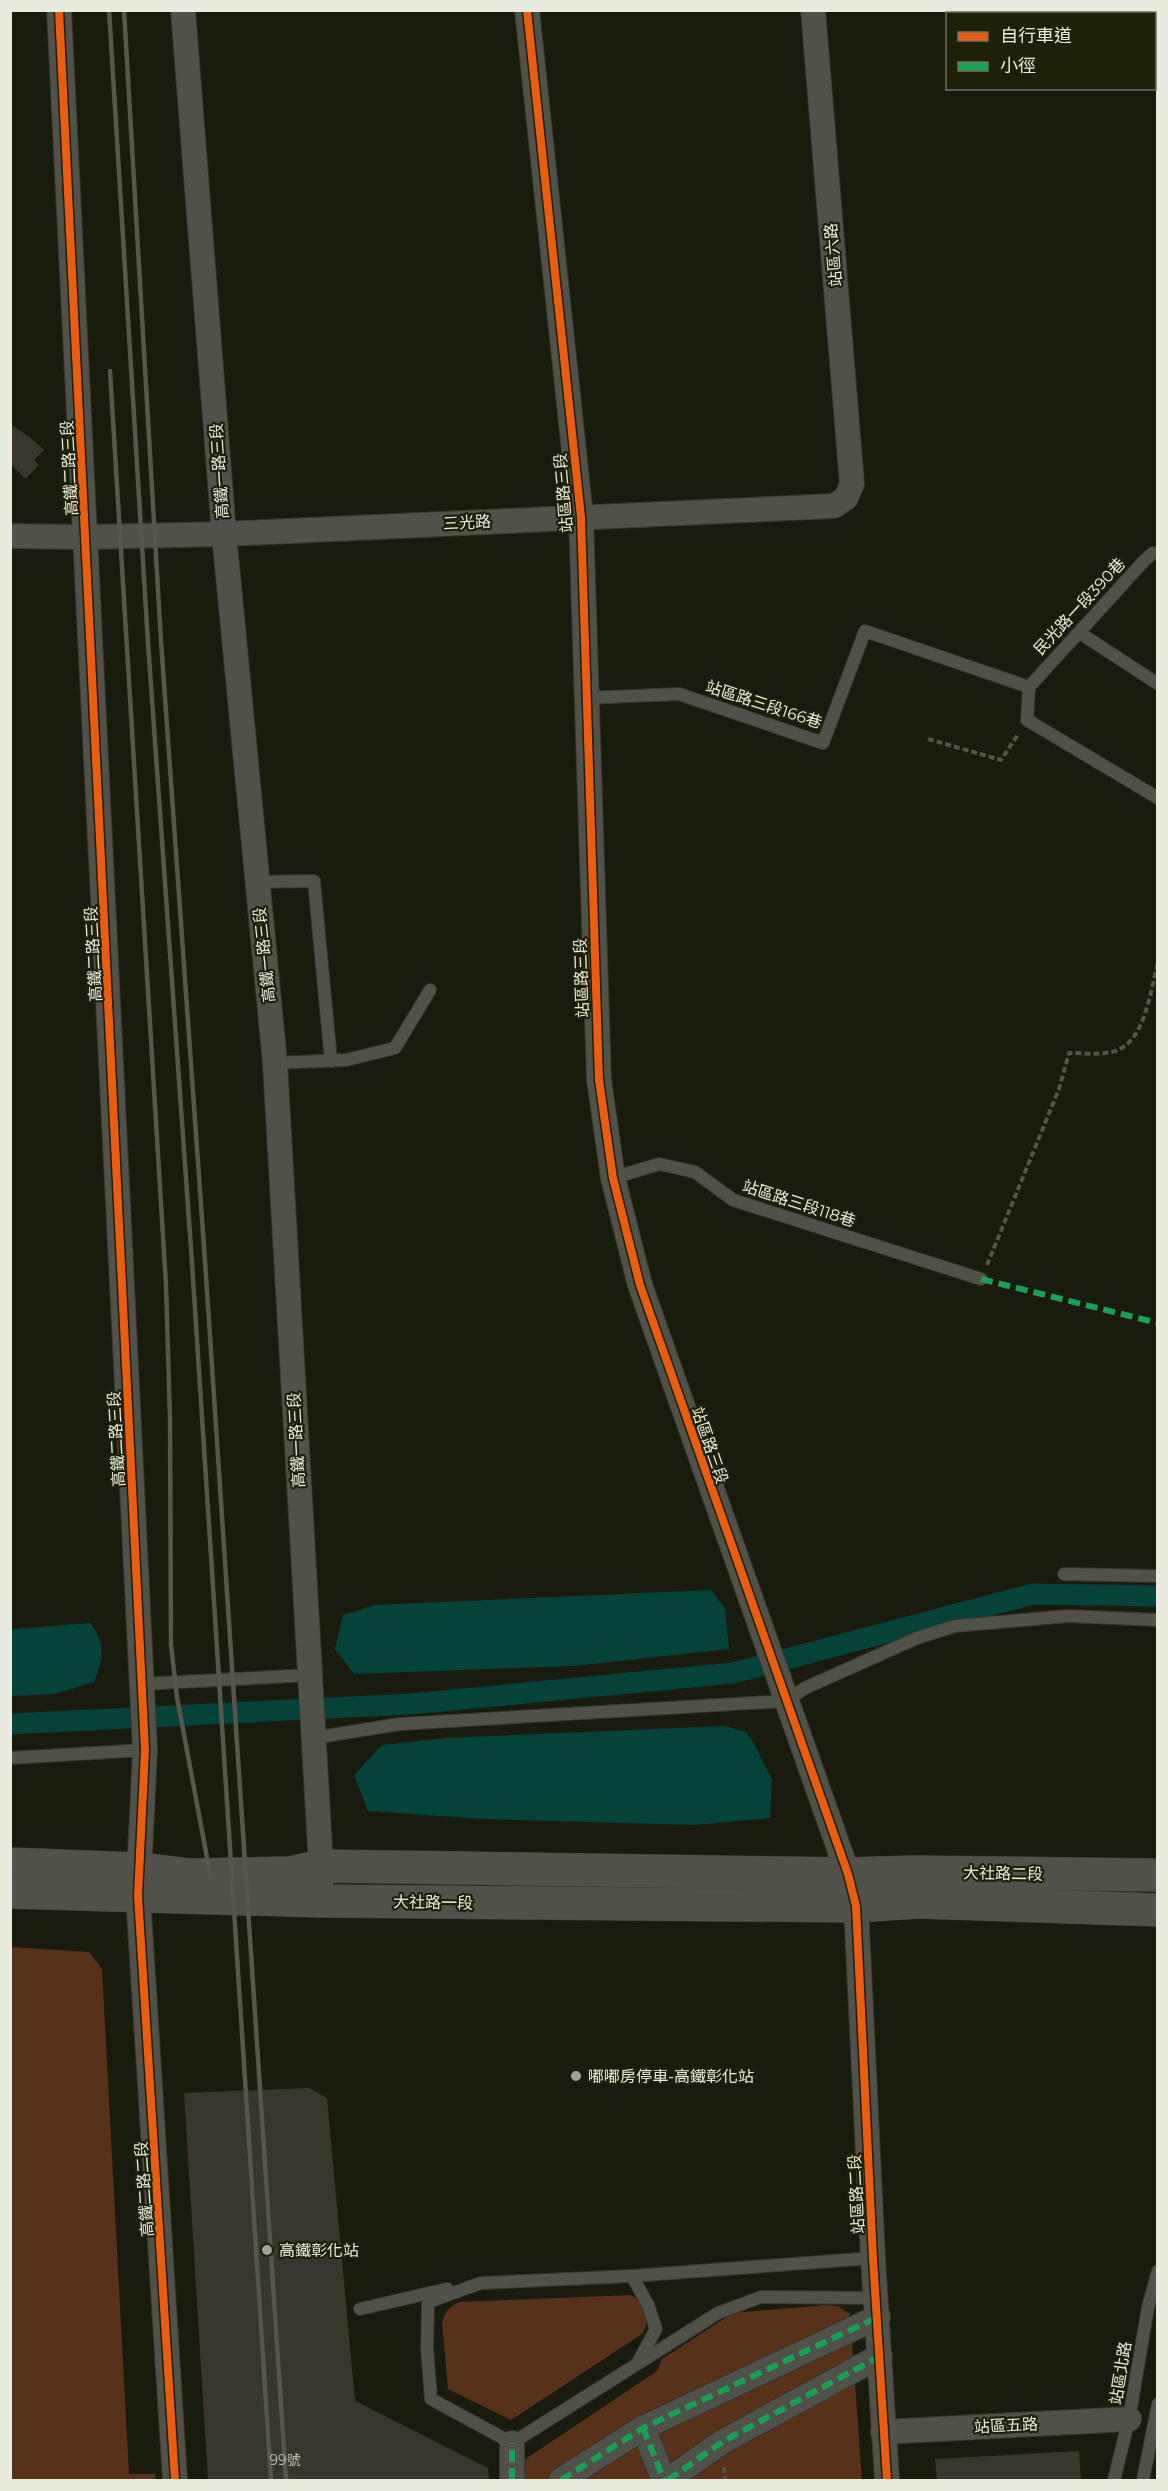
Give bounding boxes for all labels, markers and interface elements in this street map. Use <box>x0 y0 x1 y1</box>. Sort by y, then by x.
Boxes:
legend <box>946 12 1156 90</box>
text: 自行車道 <box>1000 25 1072 47</box>
text: 小徑 <box>1000 55 1036 77</box>
street label: 站區六路 <box>821 222 846 288</box>
street label: 高鐵二路三段 <box>57 420 81 516</box>
street label: 高鐵一路三段 <box>207 422 232 520</box>
street label: 站區路三段 <box>551 452 576 534</box>
street label: 三光路 <box>443 512 491 533</box>
street label: 民光路一段390巷 <box>1030 554 1129 659</box>
street label: 站區路三段166巷 <box>703 677 824 732</box>
street label: 高鐵二路三段 <box>81 906 105 1002</box>
street label: 高鐵一路三段 <box>250 906 279 1004</box>
street label: 站區路三段 <box>571 938 592 1018</box>
street label: 站區路三段118巷 <box>740 1176 858 1231</box>
street label: 高鐵二路三段 <box>104 1391 128 1487</box>
street label: 高鐵一路三段 <box>284 1392 308 1488</box>
street label: 站區路三段 <box>688 1404 732 1486</box>
street label: 大社路二段 <box>963 1863 1043 1884</box>
street label: 大社路一段 <box>393 1892 473 1913</box>
place label: 嘟嘟房停車-高鐵彰化站 <box>588 2067 754 2086</box>
marker: 嘟嘟房停車-高鐵彰化站 <box>569 2069 583 2083</box>
street label: 高鐵二路二段 <box>132 2140 157 2238</box>
street label: 站區路二段 <box>845 2154 868 2234</box>
place label: 高鐵彰化站 <box>279 2241 359 2260</box>
marker: 高鐵彰化站 <box>260 2243 274 2257</box>
street label: 站區北路 <box>1106 2340 1135 2406</box>
street label: 站區五路 <box>974 2414 1038 2437</box>
house number: 99號 <box>269 2451 301 2469</box>

